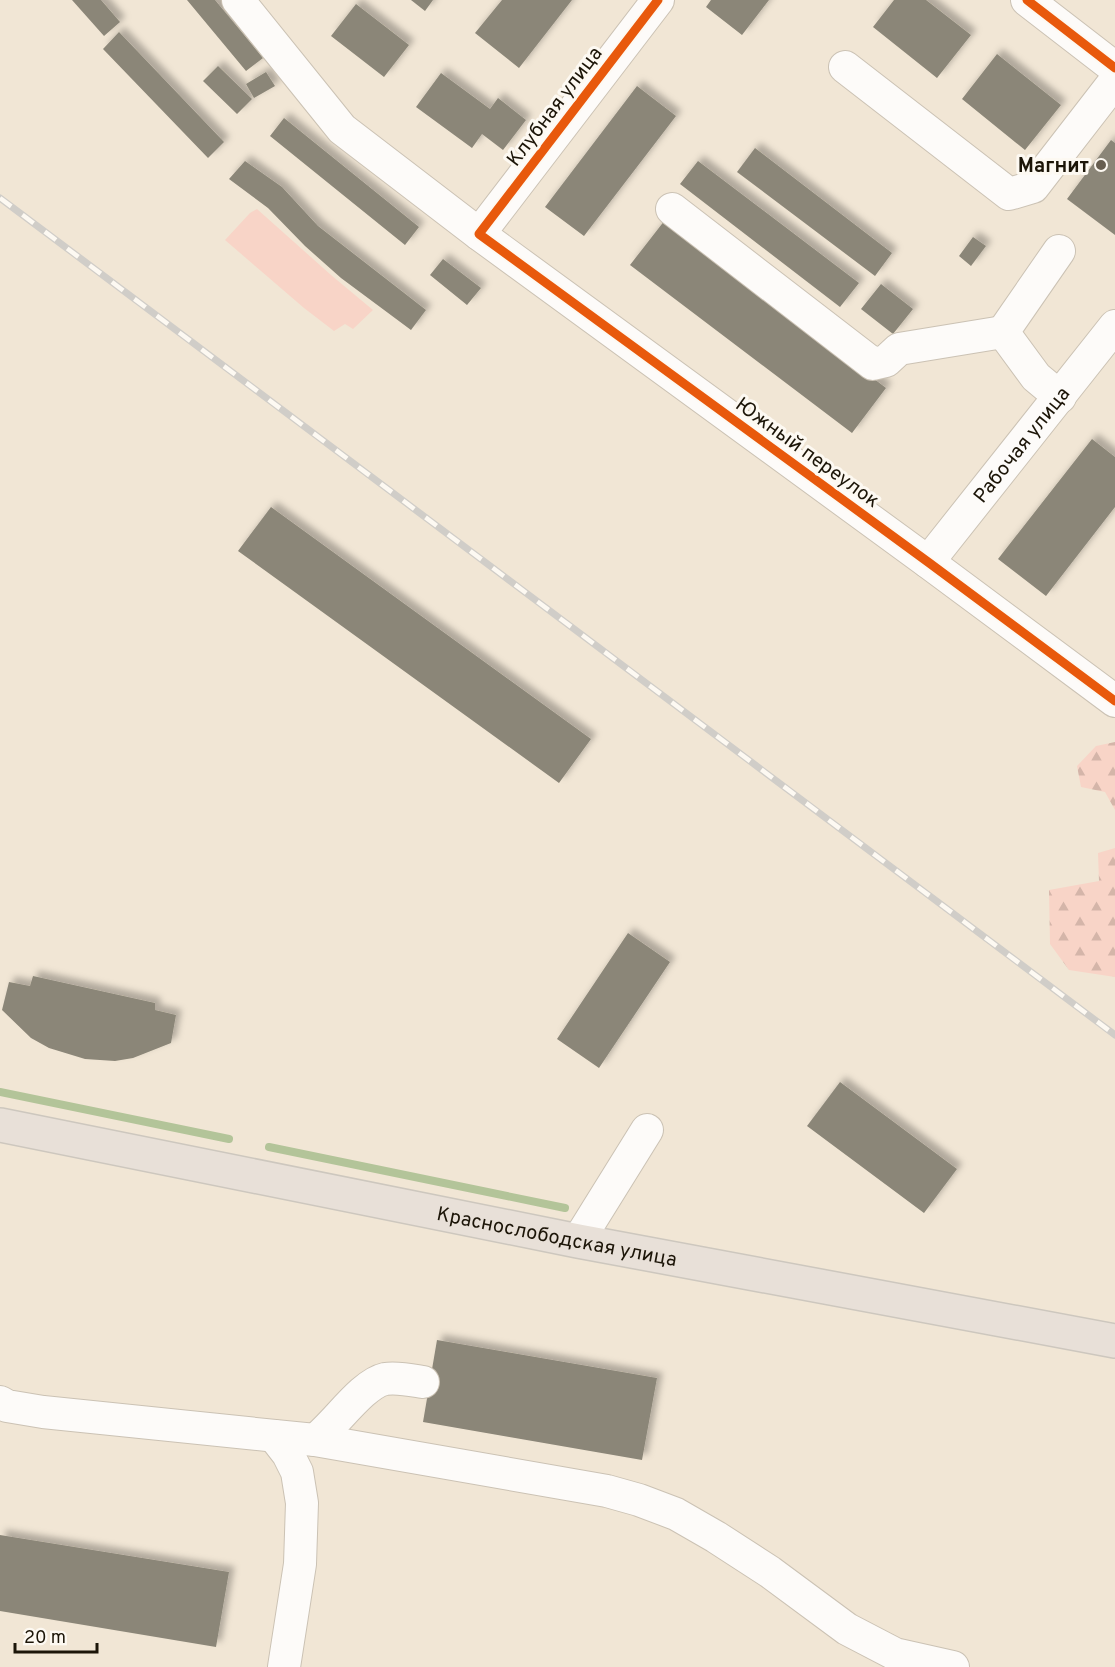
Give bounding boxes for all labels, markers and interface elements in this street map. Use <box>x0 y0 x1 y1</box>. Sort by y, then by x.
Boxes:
street label: Клубная улица <box>502 42 609 172</box>
place label: Магнит <box>1018 154 1089 180</box>
marker: Магнит <box>1094 158 1108 172</box>
street label: Рабочая улица <box>969 382 1077 509</box>
street label: Южный переулок <box>730 393 884 515</box>
street label: Краснослободская улица <box>434 1202 679 1274</box>
scale bar <box>15 1616 98 1654</box>
text: 20 m <box>24 1627 66 1650</box>

